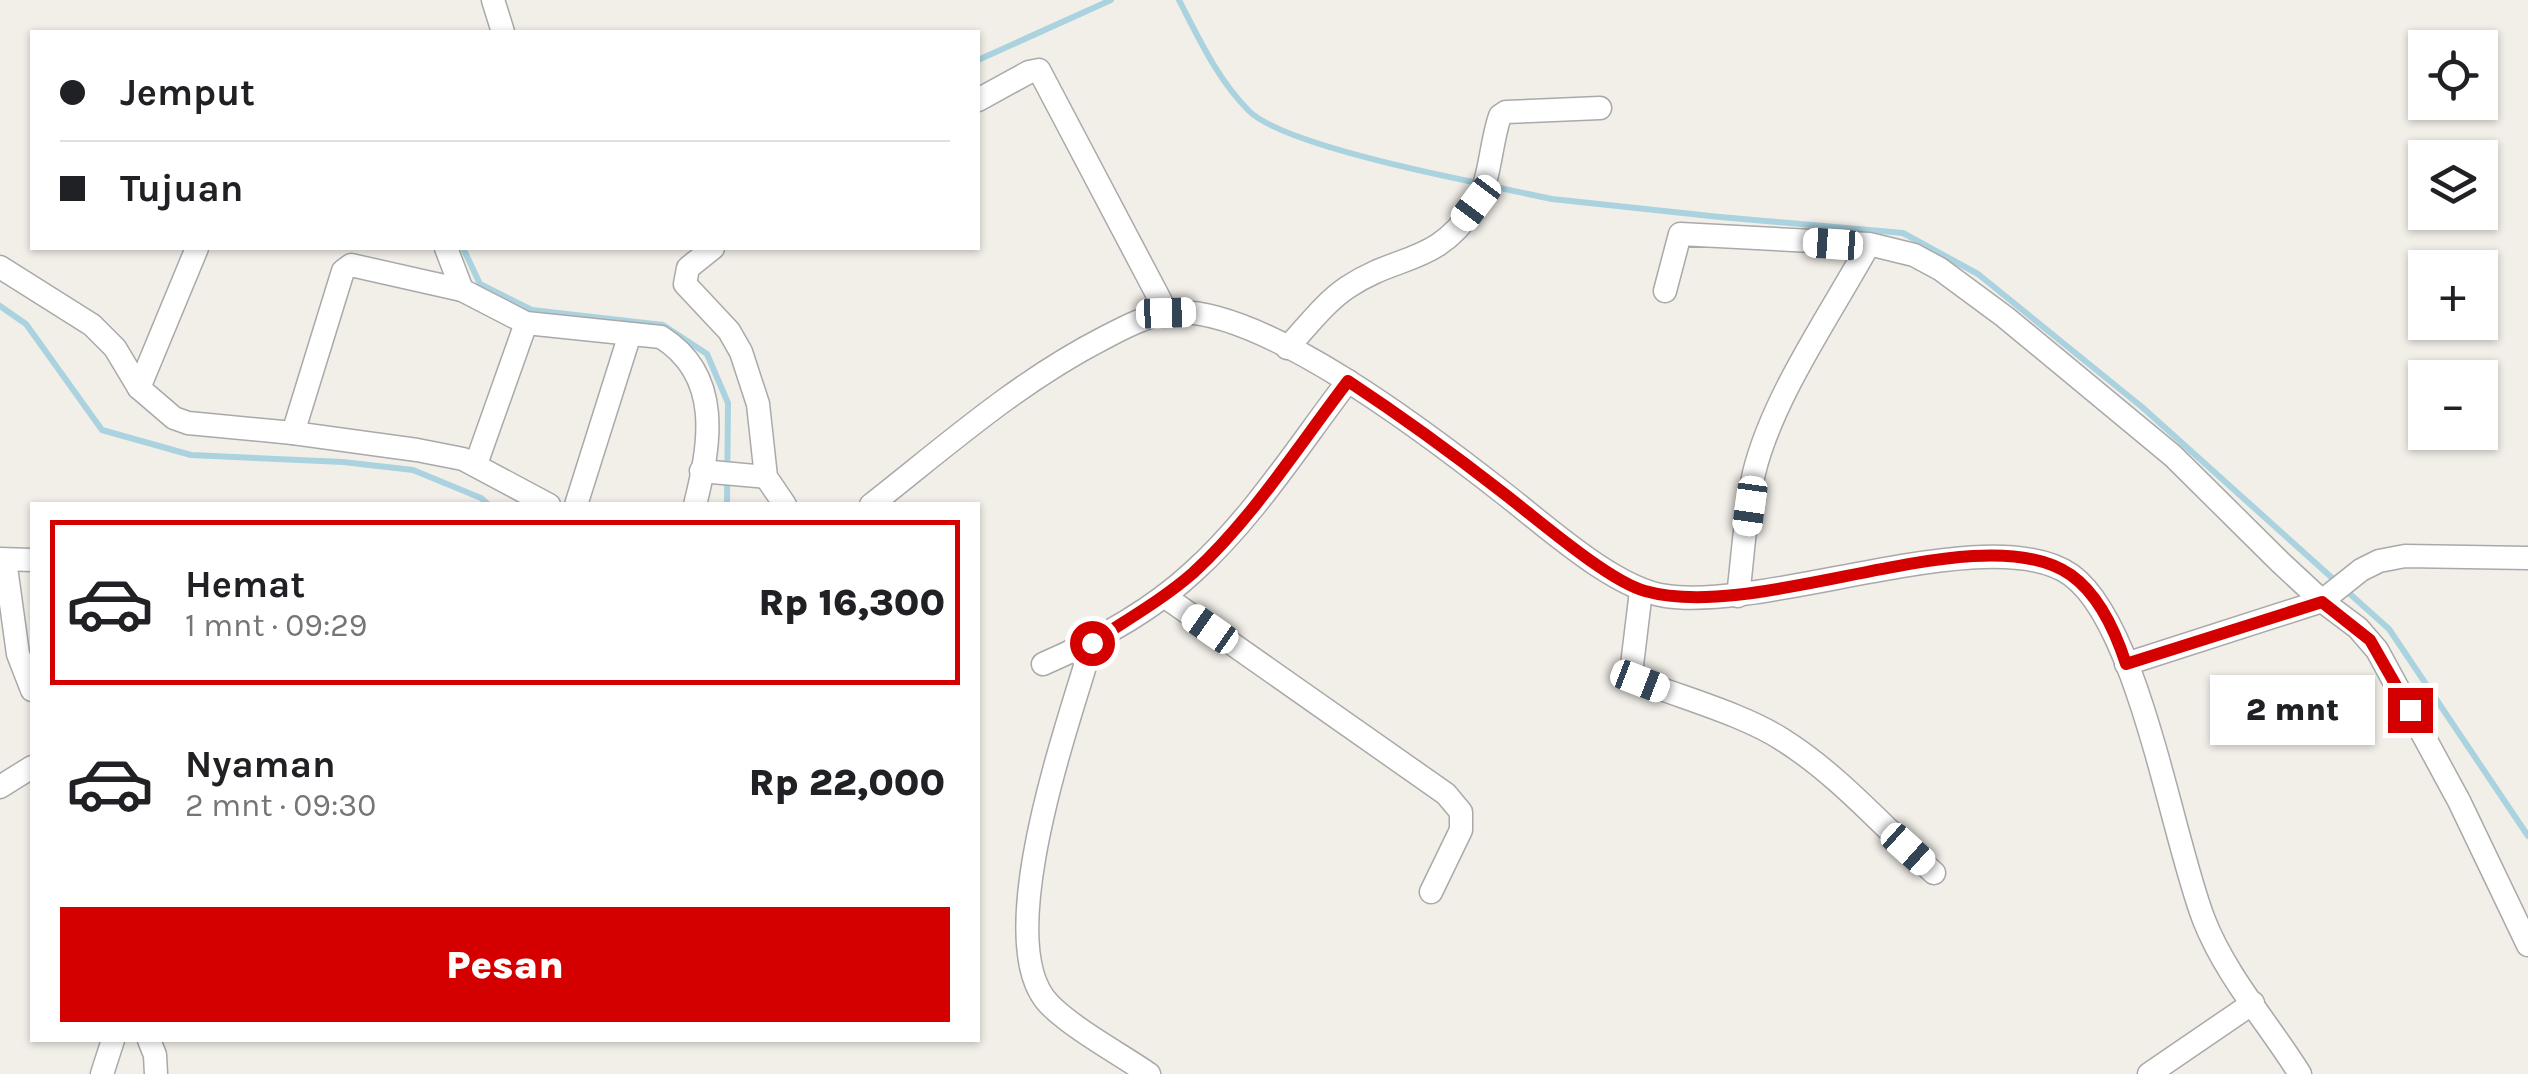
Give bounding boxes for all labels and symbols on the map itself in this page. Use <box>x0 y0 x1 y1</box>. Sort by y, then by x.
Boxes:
car <box>1446 170 1506 236</box>
car <box>1802 227 1864 261</box>
car <box>1135 297 1197 329</box>
car <box>1731 474 1769 538</box>
car <box>1177 600 1243 658</box>
route start <box>1070 621 1115 666</box>
car <box>1607 656 1673 706</box>
callout: 2 mnt <box>2210 675 2375 745</box>
route end <box>2388 688 2433 733</box>
car <box>1876 818 1940 880</box>

